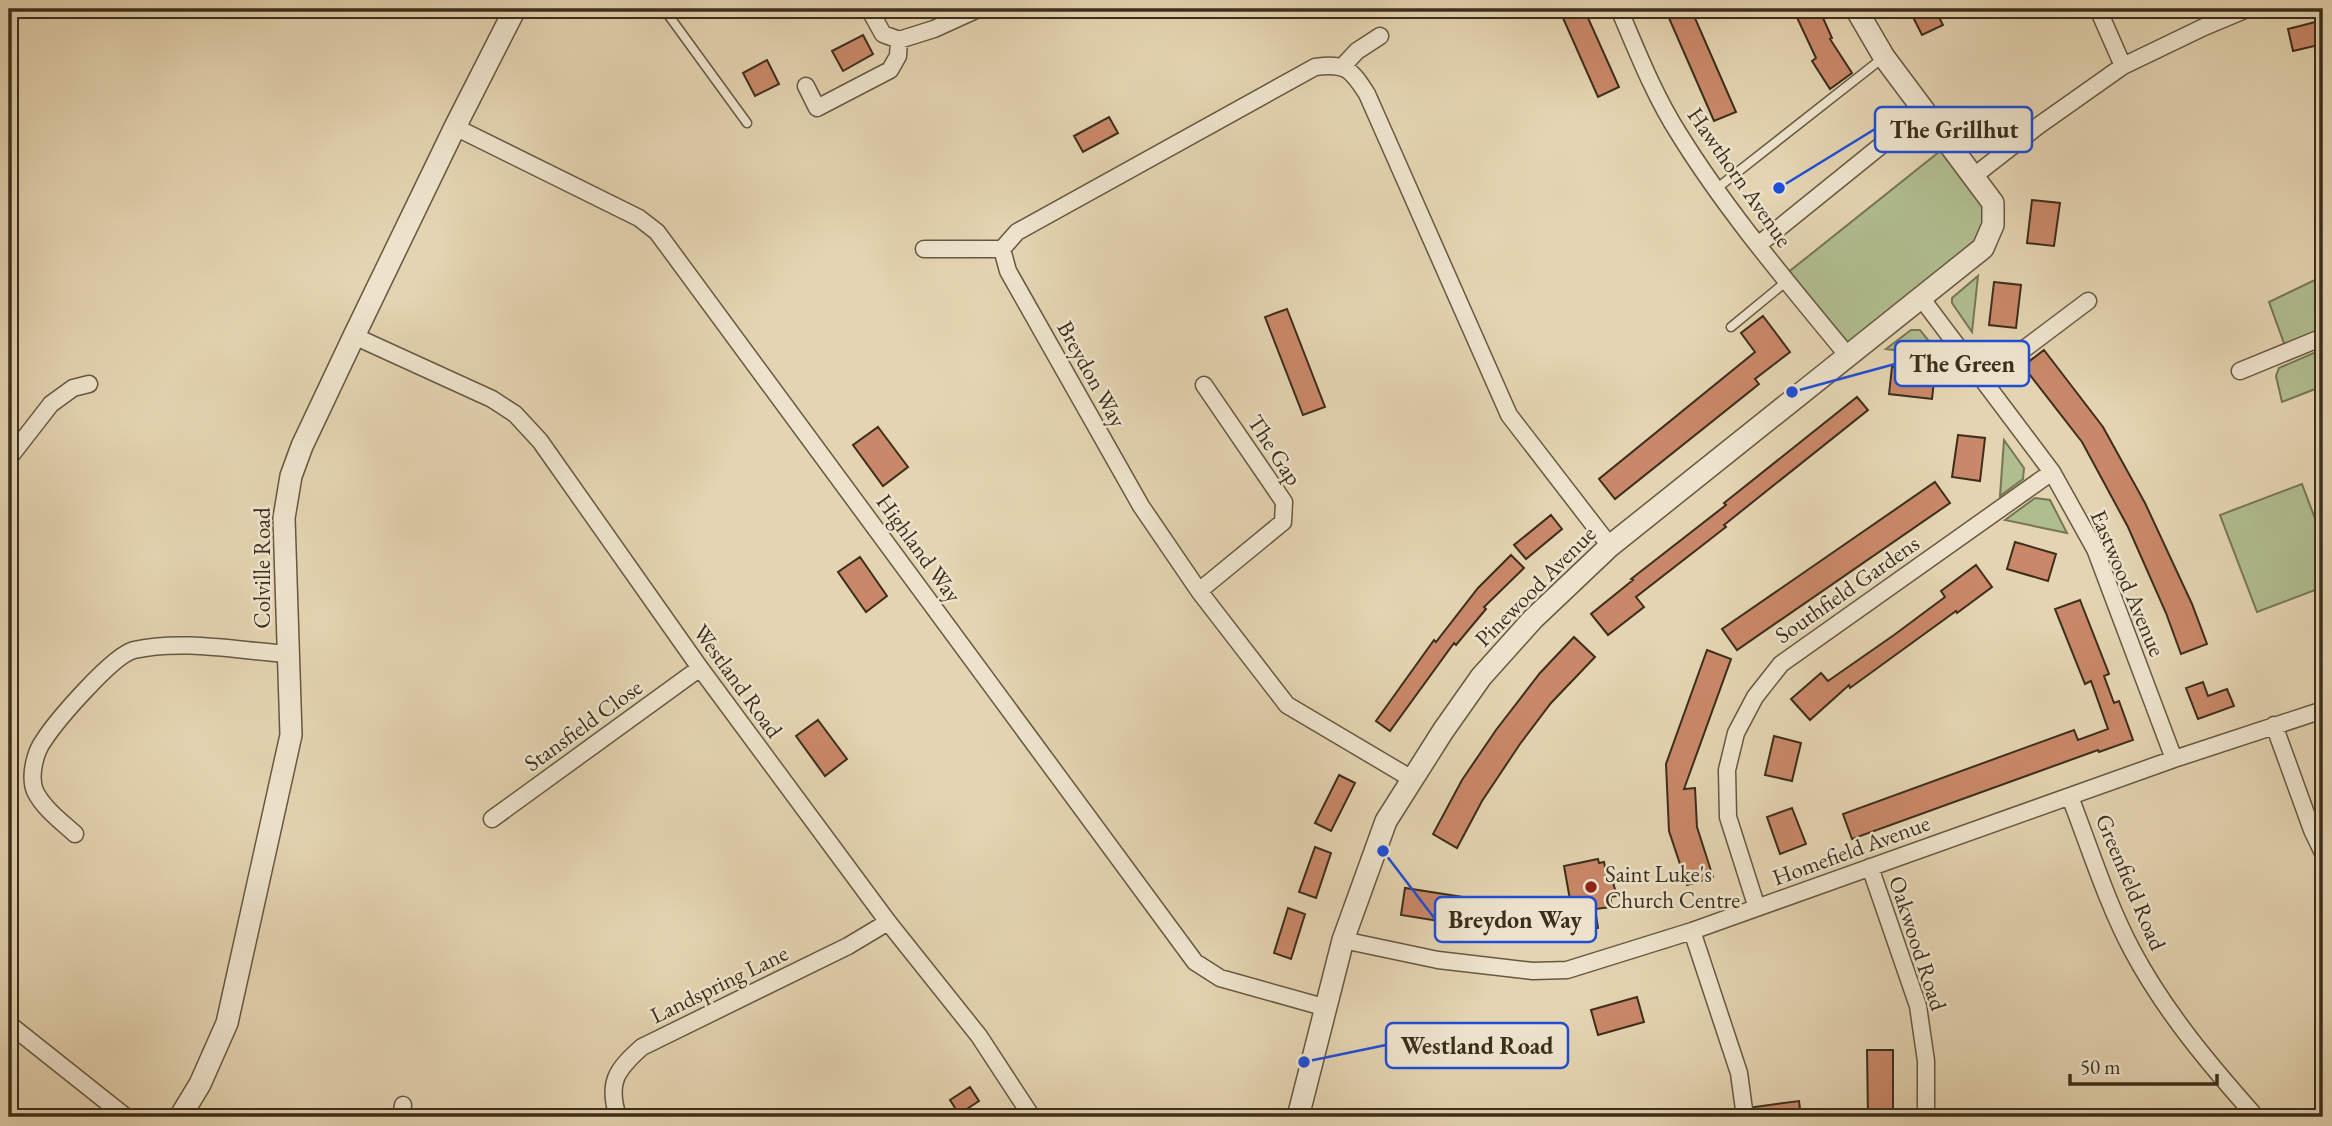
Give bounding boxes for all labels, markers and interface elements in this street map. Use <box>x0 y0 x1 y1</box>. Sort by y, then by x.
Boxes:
street label: Hawthorn Avenue <box>1681 101 1799 253</box>
callout: The Grillhut <box>1875 107 2032 152</box>
text: The Grillhut <box>1889 114 2019 145</box>
street label: Breydon Way <box>1050 315 1134 433</box>
callout: The Green <box>1895 341 2029 386</box>
text: The Green <box>1909 348 2015 379</box>
street label: The Gap <box>1241 409 1309 491</box>
street label: Highland Way <box>870 488 969 609</box>
street label: Eastwood Avenue <box>2084 505 2172 661</box>
street label: Colville Road <box>247 507 277 629</box>
street label: Pinewood Avenue <box>1468 519 1602 653</box>
street label: Southfield Gardens <box>1769 528 1925 650</box>
street label: Westland Road <box>687 618 790 744</box>
street label: Stansfield Close <box>518 672 648 778</box>
street label: Homefield Avenue <box>1768 808 1934 892</box>
street label: Greenfield Road <box>2089 809 2173 955</box>
place label: Saint Luke's Church Centre <box>1605 859 1740 915</box>
street label: Oakwood Road <box>1882 872 1954 1014</box>
marker: Saint Luke's Church Centre <box>1583 879 1599 895</box>
callout: Breydon Way <box>1435 897 1596 942</box>
text: Breydon Way <box>1448 904 1582 936</box>
street label: Landspring Lane <box>645 938 793 1030</box>
callout: Westland Road <box>1386 1023 1568 1068</box>
text: Westland Road <box>1400 1030 1554 1061</box>
scale bar <box>2070 1042 2216 1086</box>
text: 50 m <box>2080 1053 2121 1080</box>

